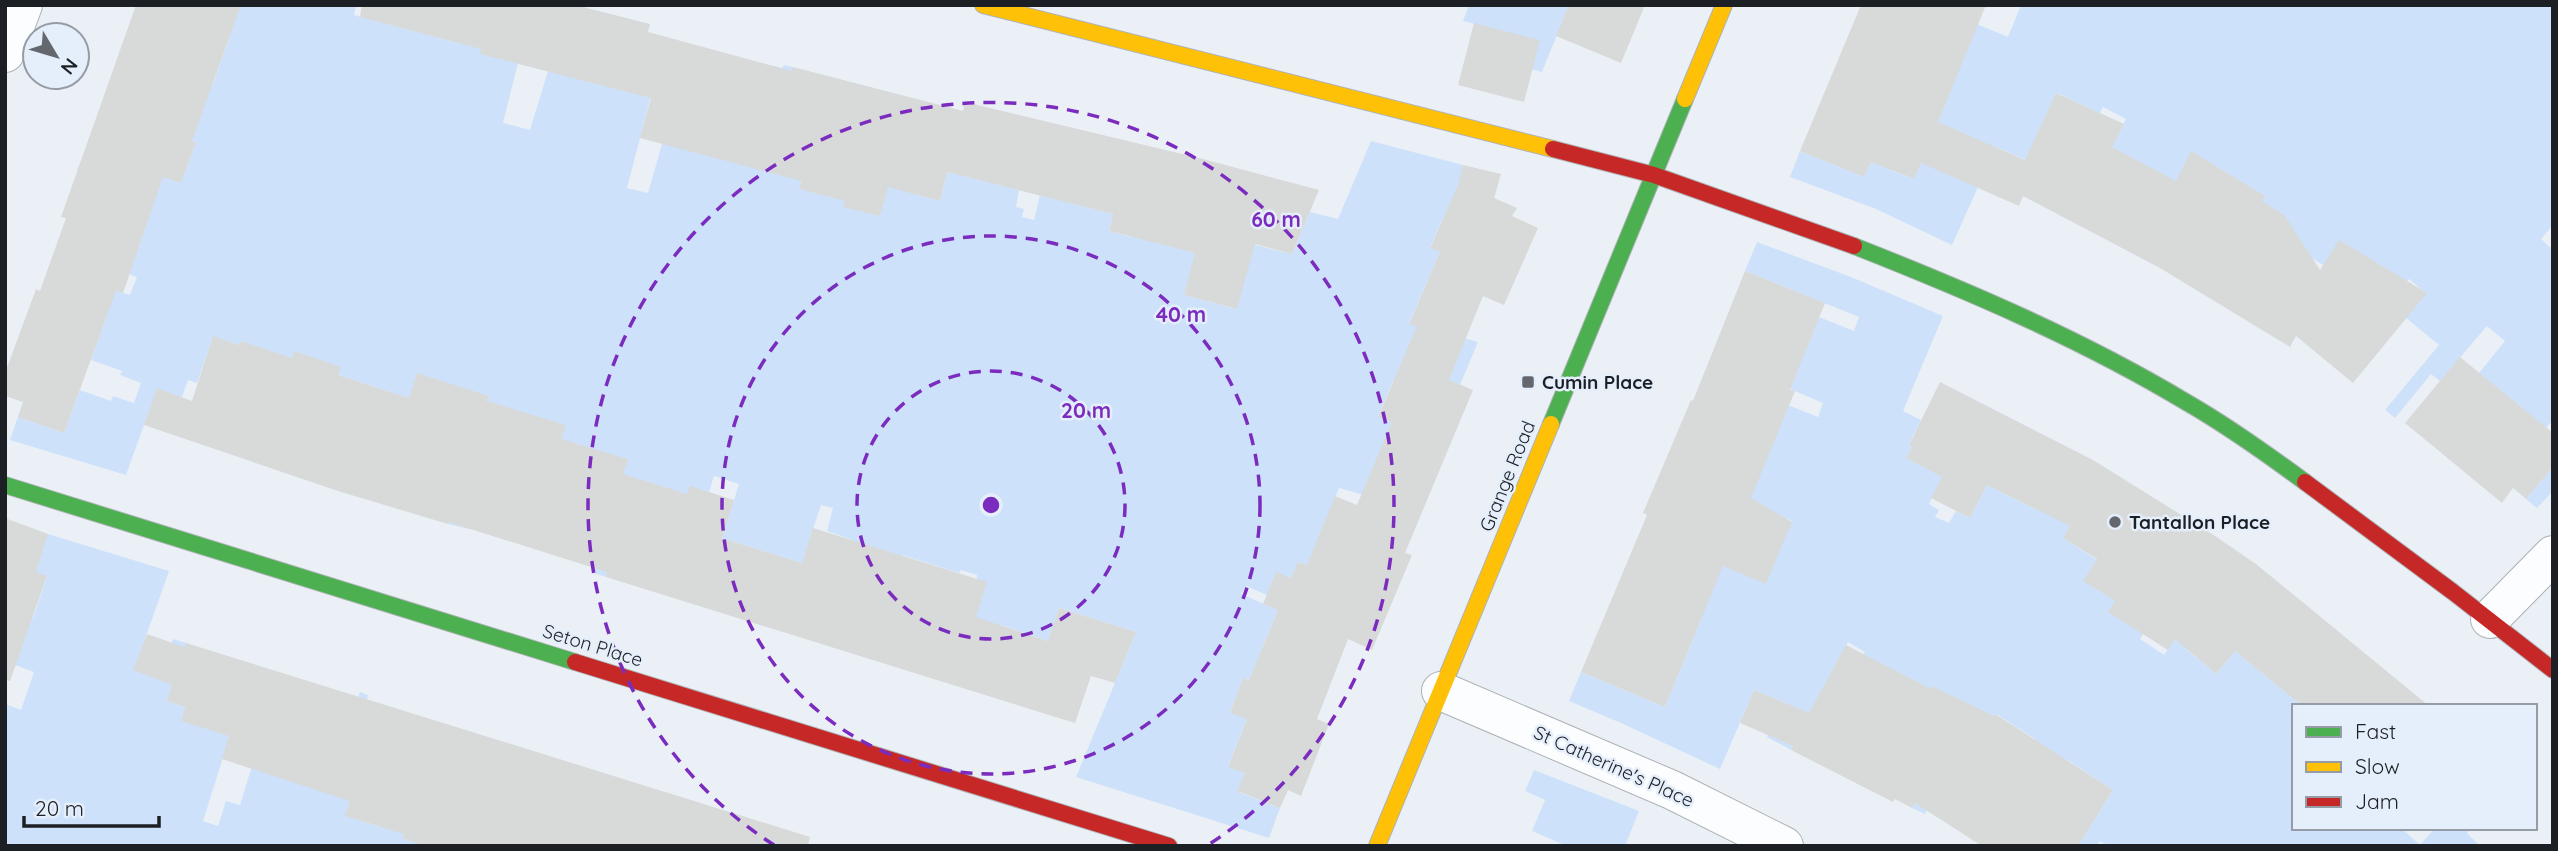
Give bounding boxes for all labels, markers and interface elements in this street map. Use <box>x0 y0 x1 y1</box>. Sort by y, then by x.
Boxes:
north arrow <box>21 21 91 91</box>
text: N <box>56 54 83 79</box>
text: 60 m <box>1251 206 1301 232</box>
text: 40 m <box>1156 301 1206 327</box>
place label: Cumin Place <box>1542 370 1653 394</box>
marker: Cumin Place <box>1520 374 1536 390</box>
text: 20 m <box>1061 397 1111 423</box>
street label: Grange Road <box>1474 417 1540 535</box>
centre of rings <box>979 493 1003 517</box>
place label: Tantallon Place <box>2129 510 2270 534</box>
marker: Tantallon Place <box>2107 514 2123 530</box>
street label: Seton Place <box>540 618 646 672</box>
legend <box>2292 704 2537 830</box>
text: Fast <box>2355 718 2396 744</box>
street label: St Catherine's Place <box>1530 720 1698 812</box>
text: Slow <box>2355 753 2400 779</box>
scale bar <box>24 784 159 828</box>
text: Jam <box>2355 788 2399 814</box>
text: 20 m <box>35 795 84 821</box>

